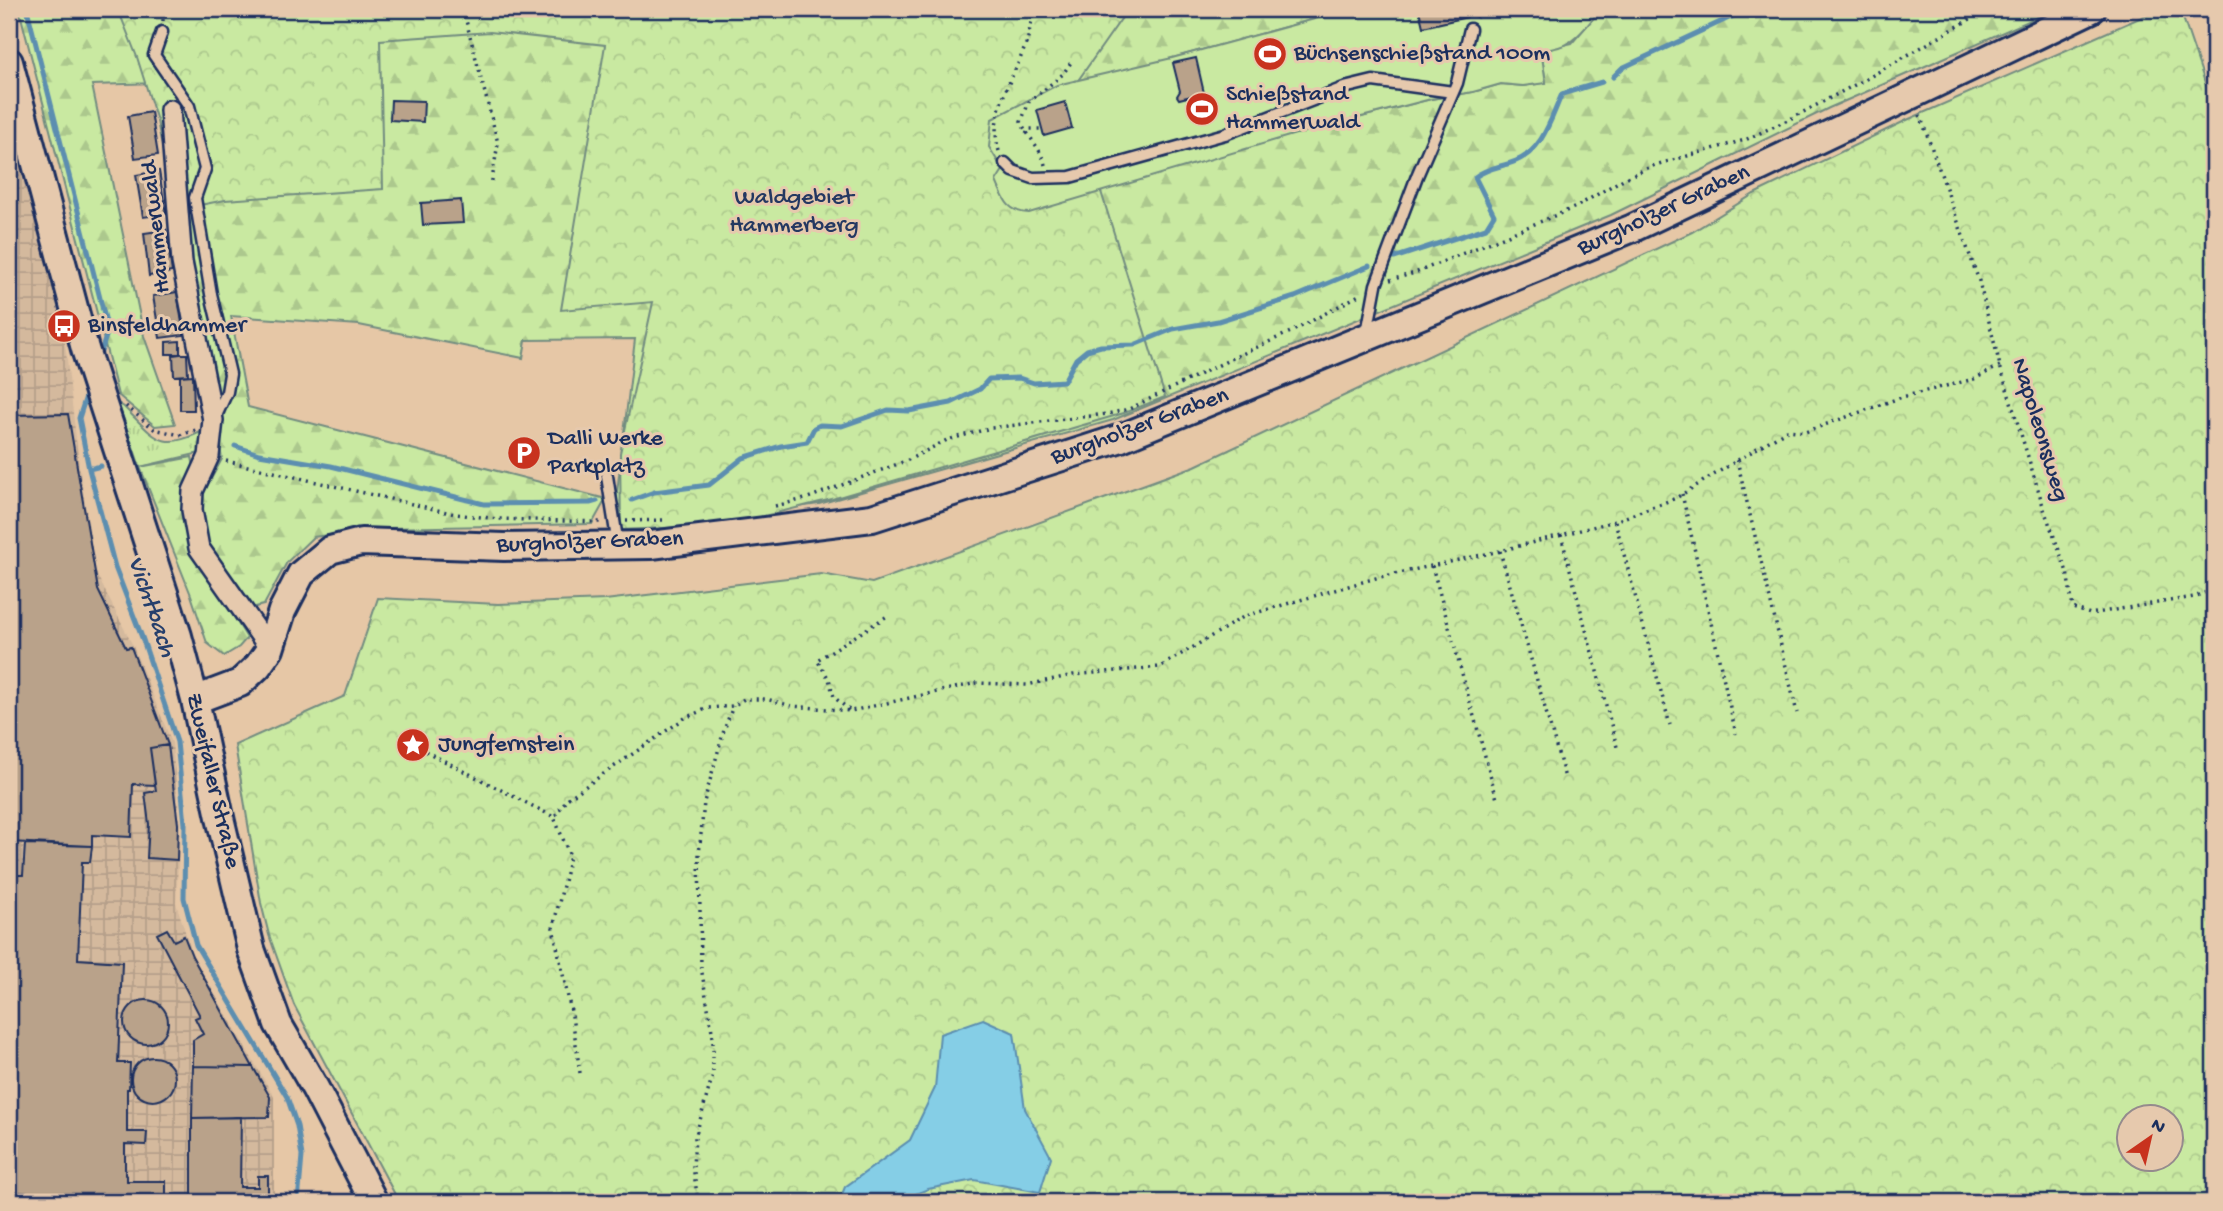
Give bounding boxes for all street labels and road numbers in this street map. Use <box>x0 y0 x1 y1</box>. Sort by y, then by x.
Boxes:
street label: Hammerwald <box>135 157 178 295</box>
street label: Burgholzer Graben <box>1572 158 1755 264</box>
street label: Napoleonsweg <box>2003 355 2075 505</box>
street label: Burgholzer Graben <box>1046 381 1233 473</box>
street label: Burgholzer Graben <box>495 525 684 561</box>
street label: Zweifaller Straße <box>178 690 246 872</box>

